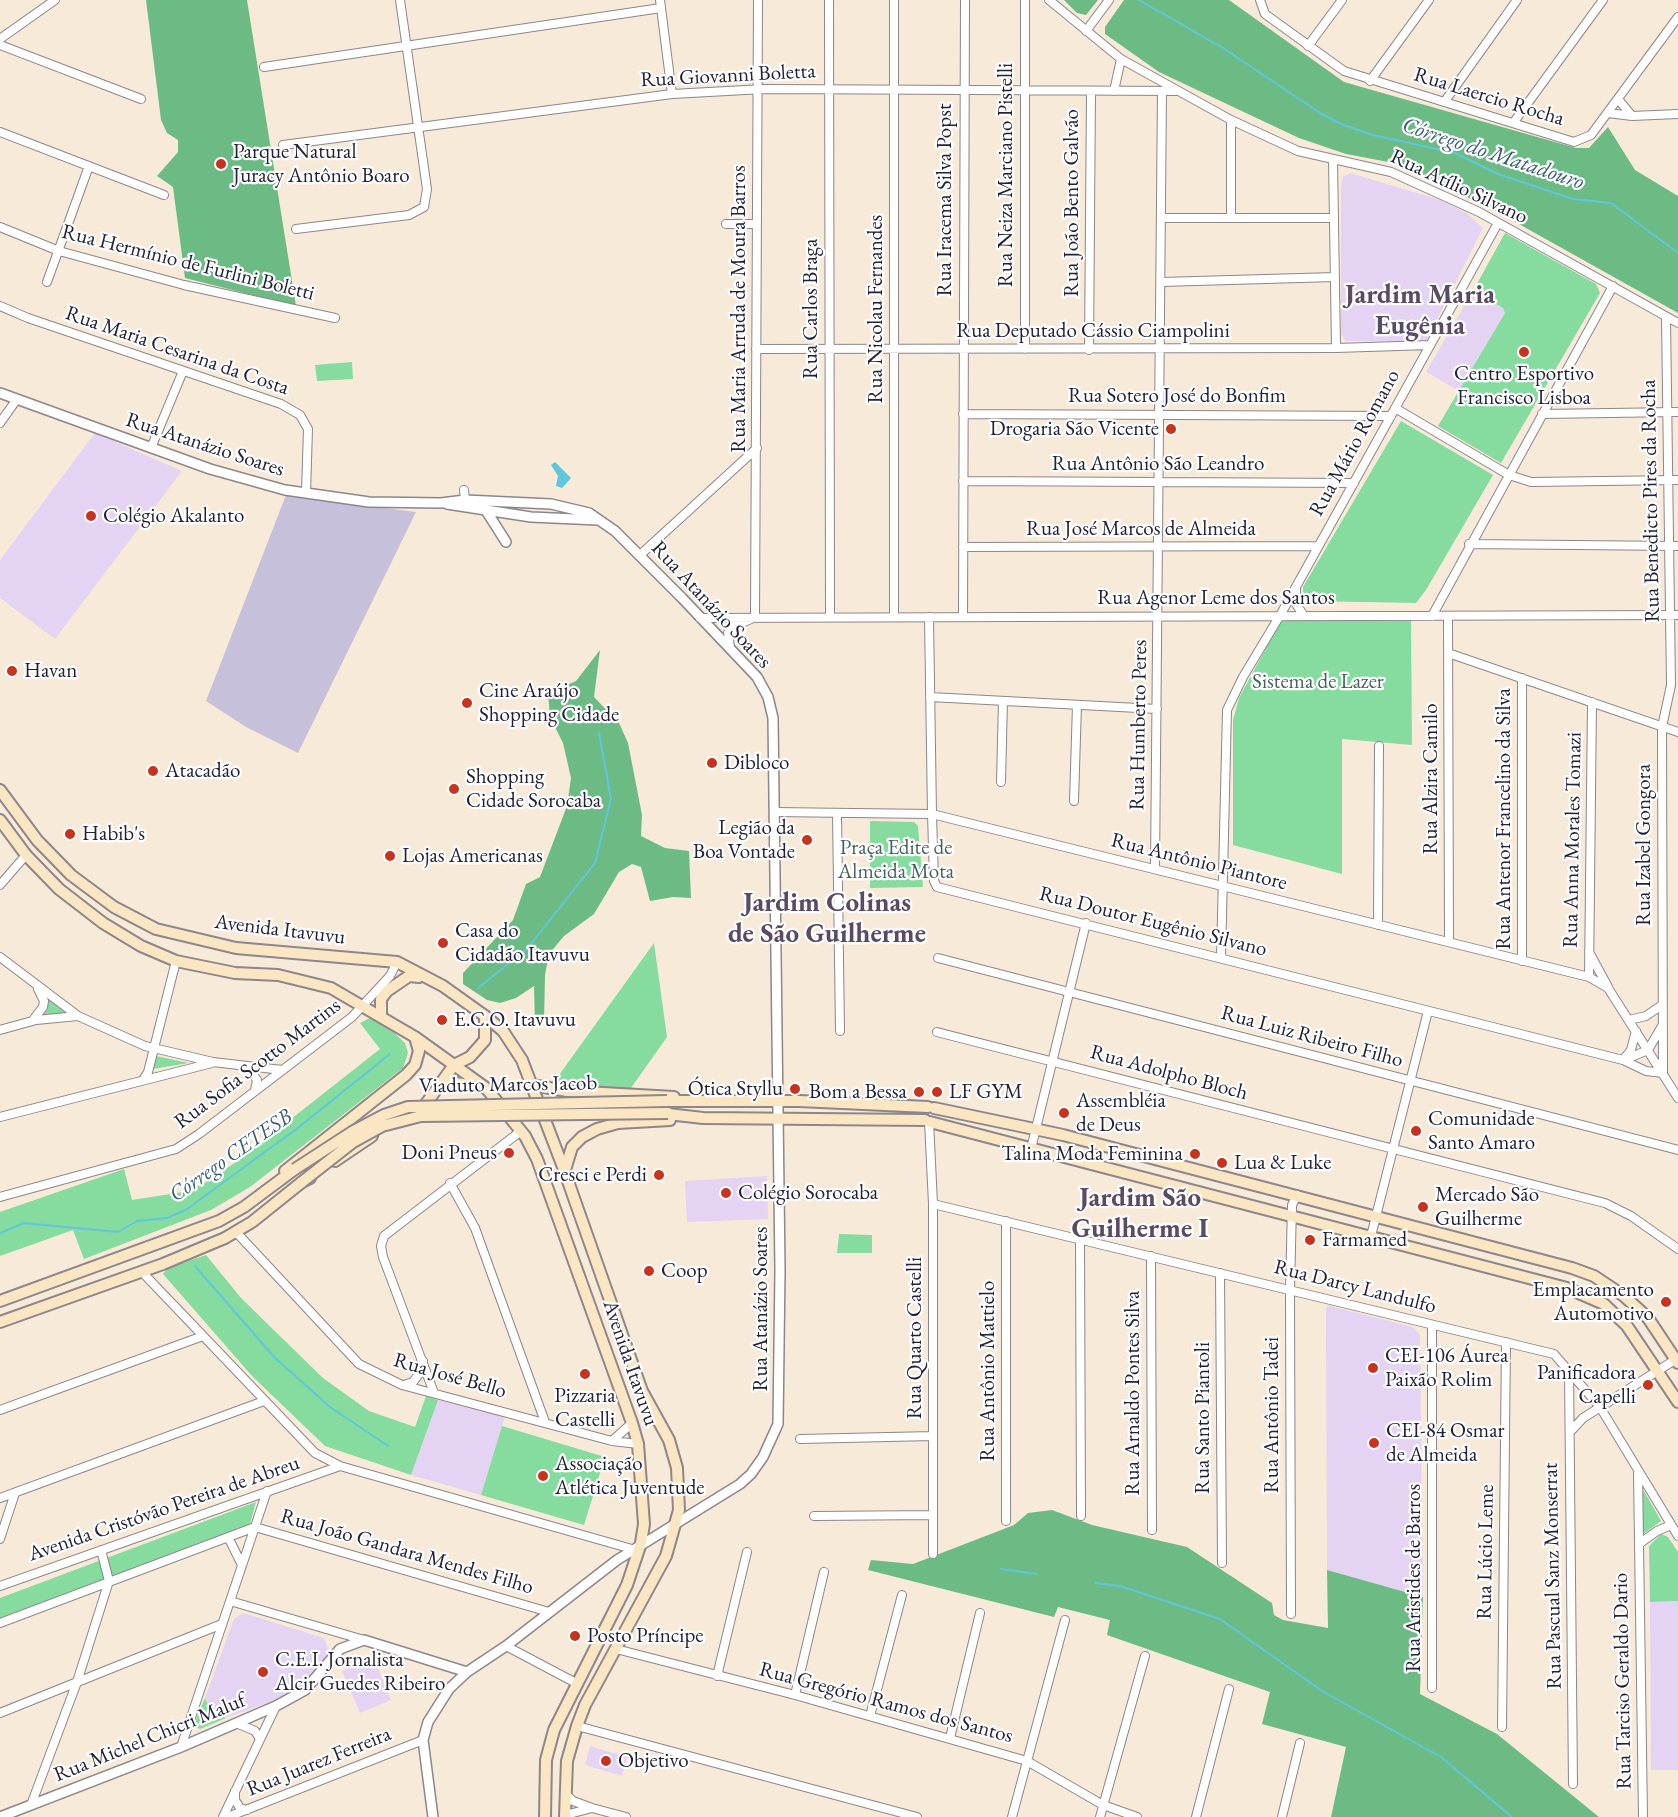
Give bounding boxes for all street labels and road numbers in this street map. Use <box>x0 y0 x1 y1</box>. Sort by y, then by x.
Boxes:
street label: Rua Giovanni Boletta <box>640 59 816 93</box>
street label: Rua Laercio Rocha <box>1411 62 1567 132</box>
street label: Rua Neiza Marciano Pistelli <box>993 63 1019 287</box>
street label: Rua Iracema Silva Popst <box>932 103 958 297</box>
street label: Rua João Bento Galvão <box>1059 109 1085 297</box>
street label: Rua Atílio Silvano <box>1386 144 1532 230</box>
street label: Rua Maria Arruda de Moura Barros <box>726 165 752 453</box>
street label: Rua Nicolau Fernandes <box>863 215 889 403</box>
street label: Rua Hermínio de Furlini Boletti <box>59 219 317 307</box>
street label: Rua Carlos Braga <box>798 239 824 379</box>
street label: Rua Maria Cesarina da Costa <box>62 301 292 401</box>
street label: Rua Deputado Cássio Ciampolini <box>956 318 1230 344</box>
street label: Rua Mário Romano <box>1304 365 1406 521</box>
street label: Rua Benedicto Pires da Rocha <box>1636 379 1666 623</box>
street label: Rua Sotero José do Bonfim <box>1068 383 1286 409</box>
street label: Rua Atanázio Soares <box>123 408 287 482</box>
street label: Rua Antônio São Leandro <box>1052 451 1264 477</box>
street label: Rua José Marcos de Almeida <box>1026 516 1256 542</box>
street label: Rua Atanázio Soares <box>646 536 776 674</box>
street label: Rua Agenor Leme dos Santos <box>1097 585 1335 611</box>
street label: Rua Humberto Peres <box>1125 639 1153 811</box>
street label: Rua Antenor Francelino da Silva <box>1491 688 1517 950</box>
street label: Rua Alzira Camilo <box>1418 703 1444 855</box>
street label: Rua Anna Morales Tomazi <box>1559 732 1587 948</box>
street label: Rua Izabel Gongora <box>1631 764 1657 926</box>
street label: Rua Antônio Piantore <box>1108 828 1290 896</box>
street label: Rua Doutor Eugênio Silvano <box>1036 881 1270 963</box>
street label: Avenida Itavuvu <box>213 909 347 951</box>
street label: Rua Sofia Scotto Martins <box>170 993 346 1135</box>
street label: Rua Luiz Ribeiro Filho <box>1218 1001 1406 1073</box>
street label: Rua Adolpho Bloch <box>1087 1040 1251 1106</box>
street label: Viaduto Marcos Jacob <box>419 1071 597 1099</box>
street label: Rua Atanázio Soares <box>748 1227 774 1391</box>
street label: Rua Darcy Landulfo <box>1271 1255 1439 1319</box>
street label: Rua Quarto Castelli <box>902 1257 928 1419</box>
street label: Rua Antônio Mattielo <box>975 1281 1001 1461</box>
street label: Rua Arnaldo Pontes Silva <box>1120 1291 1146 1495</box>
street label: Avenida Itavuvu <box>597 1297 663 1429</box>
street label: Rua Antônio Tadei <box>1259 1337 1285 1493</box>
street label: Rua Santo Piantoli <box>1190 1342 1216 1494</box>
street label: Rua José Bello <box>391 1348 509 1404</box>
street label: Avenida Cristóvão Pereira de Abreu <box>25 1451 303 1567</box>
street label: Rua Pascual Sanz Monserrat <box>1538 1462 1568 1690</box>
street label: Rua Aristides de Barros <box>1401 1484 1427 1672</box>
street label: Rua Lúcio Leme <box>1472 1484 1500 1620</box>
street label: Rua João Gandara Mendes Filho <box>278 1504 536 1600</box>
street label: Rua Tarciso Geraldo Dario <box>1609 1572 1637 1790</box>
street label: Rua Gregório Ramos dos Santos <box>756 1657 1016 1749</box>
street label: Rua Michel Chicri Maluf <box>50 1688 250 1788</box>
street label: Rua Juarez Ferreira <box>243 1722 395 1802</box>

